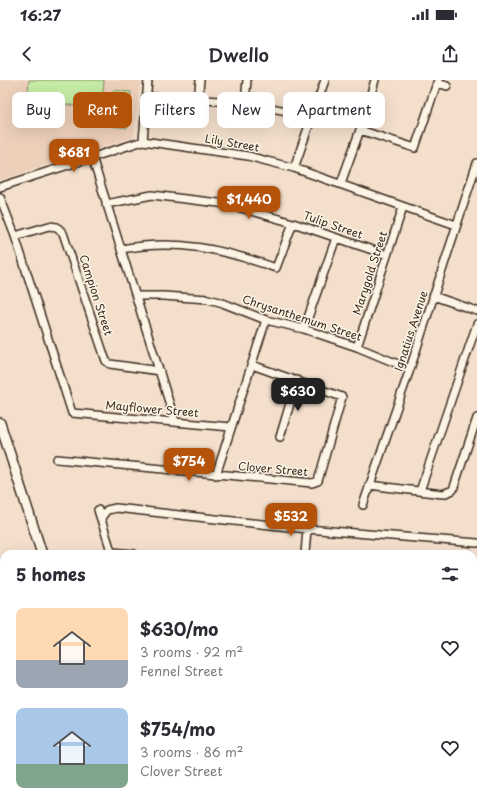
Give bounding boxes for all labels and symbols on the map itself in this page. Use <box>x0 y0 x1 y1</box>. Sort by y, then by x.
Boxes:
street label: Lily Street <box>204 129 261 156</box>
pin: $681 <box>50 139 98 173</box>
pin: $1,440 <box>216 186 282 220</box>
street label: Tulip Street <box>301 206 366 243</box>
street label: Marygold Street <box>348 228 391 317</box>
street label: Campion Street <box>75 252 118 338</box>
street label: Ignatius Avenue <box>389 288 432 373</box>
street label: Chrysanthemum Street <box>240 290 365 345</box>
pin: $630 <box>274 378 322 412</box>
street label: Mayflower Street <box>105 396 200 421</box>
pin: $754 <box>165 448 213 482</box>
street label: Clover Street <box>237 457 309 480</box>
pin: $532 <box>267 503 315 537</box>

